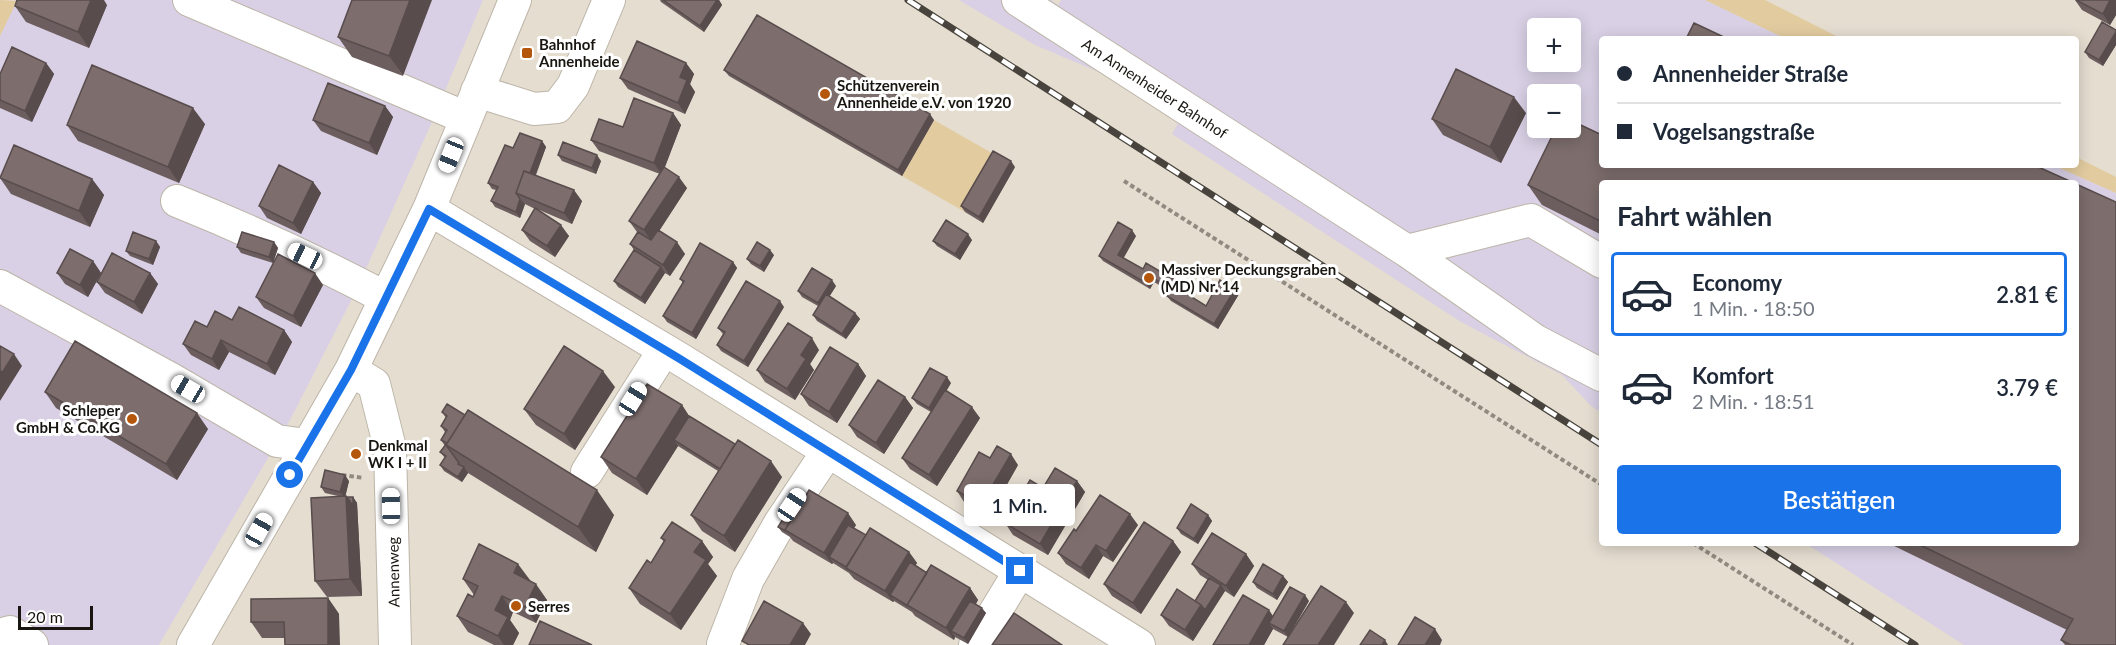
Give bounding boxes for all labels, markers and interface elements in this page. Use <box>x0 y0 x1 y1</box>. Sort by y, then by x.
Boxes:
map controls <box>1527 18 1581 138</box>
button: + <box>1527 18 1581 72</box>
street label: Am Annenheider Bahnhof <box>1079 34 1232 142</box>
place label: Bahnhof Annenheide <box>538 35 620 70</box>
marker: Bahnhof Annenheide <box>520 46 534 60</box>
text: Annenheider Straße <box>1653 60 1848 87</box>
place label: Schützenverein Annenheide e.V. von 1920 <box>836 76 1011 111</box>
button: − <box>1527 84 1581 138</box>
marker: Schützenverein Annenheide e.V. von 1920 <box>818 87 832 101</box>
text: Vogelsangstraße <box>1653 118 1815 145</box>
car <box>436 135 466 175</box>
text: Fahrt wählen <box>1617 199 1772 232</box>
car <box>285 240 325 272</box>
place label: Massiver Deckungsgraben (MD) Nr. 14 <box>1161 260 1336 295</box>
icon: car <box>1620 267 1674 321</box>
text: Economy <box>1692 269 1782 296</box>
marker: Massiver Deckungsgraben (MD) Nr. 14 <box>1142 271 1156 285</box>
text: 2.81 € <box>1996 281 2058 308</box>
text: 1 Min. · 18:50 <box>1692 296 1815 320</box>
icon: car <box>1620 360 1674 414</box>
text: Komfort <box>1692 362 1774 389</box>
car <box>168 372 208 406</box>
text: 3.79 € <box>1996 374 2058 401</box>
car <box>616 379 650 419</box>
text: 2 Min. · 18:51 <box>1692 389 1815 413</box>
place label: Schleper GmbH & Co.KG <box>16 401 120 436</box>
marker: Schleper GmbH & Co.KG <box>125 412 139 426</box>
place label: Denkmal WK I + II <box>368 436 428 471</box>
marker: Denkmal WK I + II <box>349 447 363 461</box>
route start <box>276 461 303 488</box>
button: Bestätigen <box>1617 465 2061 534</box>
callout: 1 Min. <box>964 484 1076 526</box>
car <box>774 485 810 525</box>
car <box>382 488 400 524</box>
text: 1 Min. <box>991 493 1048 517</box>
car <box>242 510 276 550</box>
street label: Annenweg <box>383 536 403 607</box>
route end <box>1006 557 1033 584</box>
place label: Serres <box>528 597 570 615</box>
marker: Serres <box>509 599 523 613</box>
scale bar <box>18 603 93 630</box>
text: 20 m <box>27 607 63 626</box>

